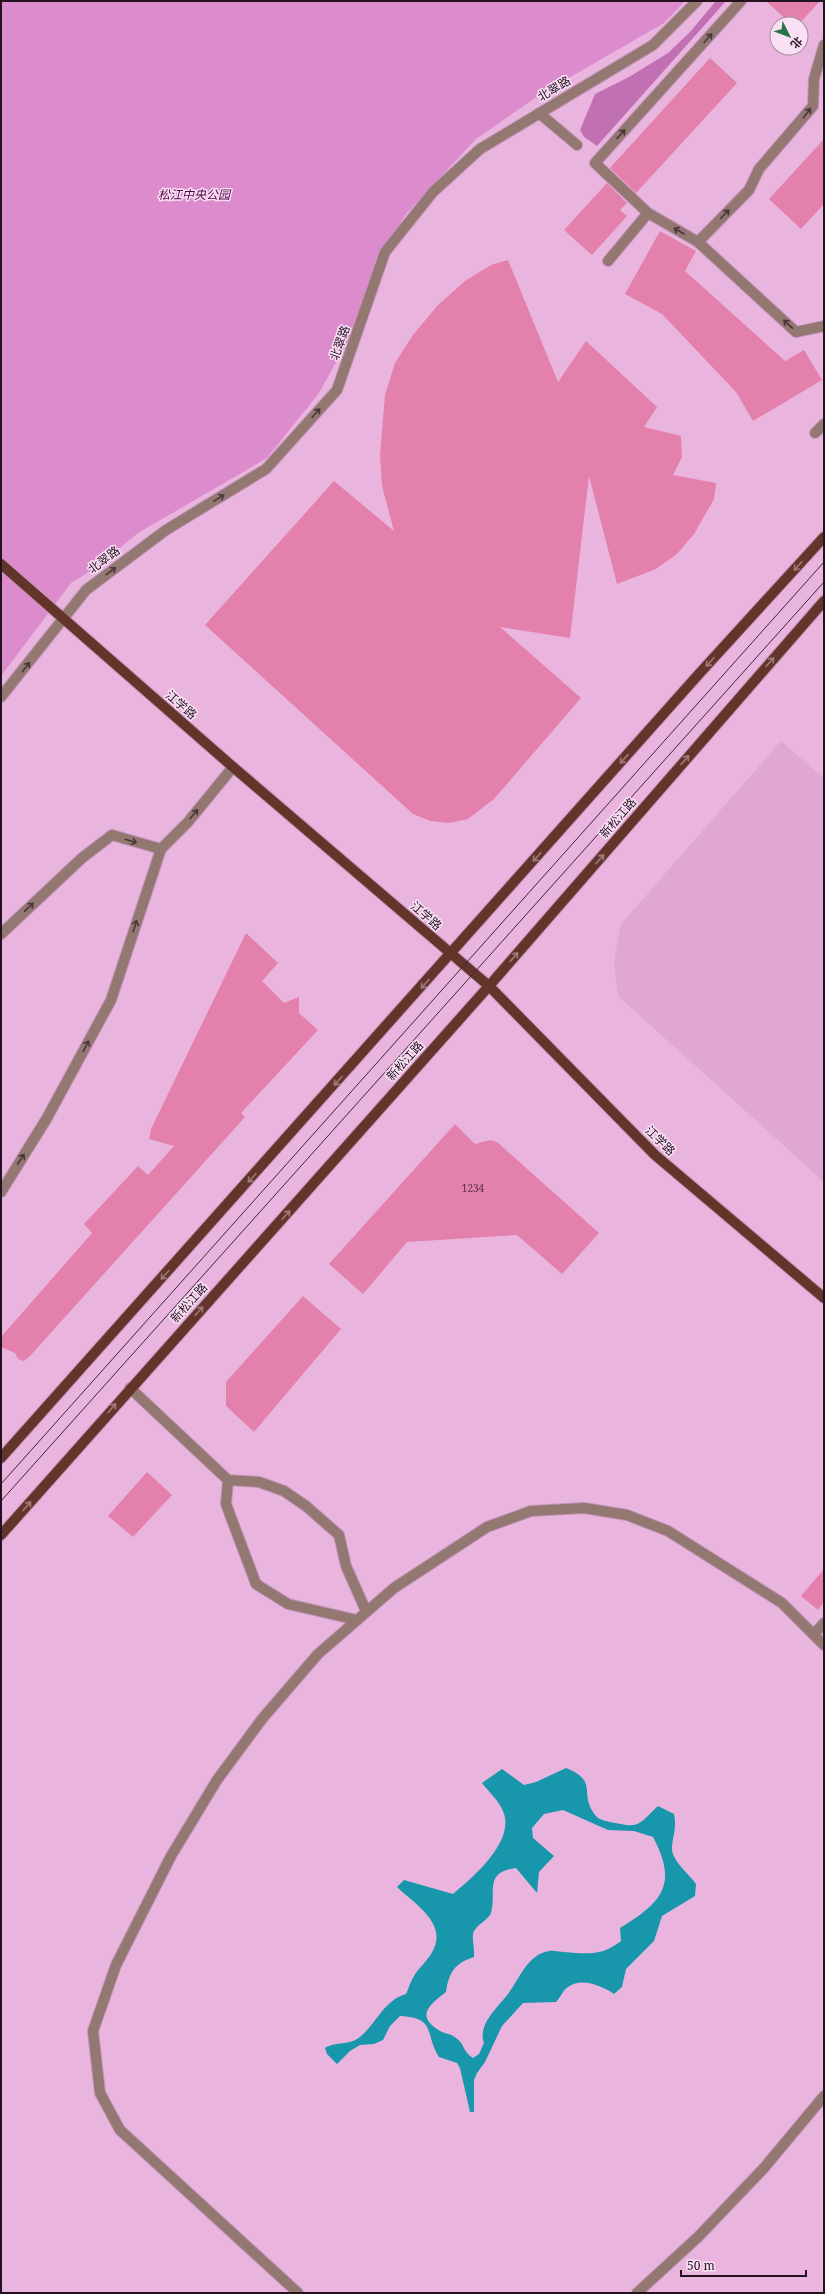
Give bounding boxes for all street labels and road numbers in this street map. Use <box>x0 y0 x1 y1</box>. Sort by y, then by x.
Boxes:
street label: 北翠路 <box>534 72 574 105</box>
street label: 北翠路 <box>325 323 354 363</box>
street label: 北翠路 <box>84 542 123 577</box>
street label: 江学路 <box>162 686 200 723</box>
street label: 新松江路 <box>595 794 640 841</box>
street label: 江学路 <box>407 897 445 934</box>
street label: 新松江路 <box>382 1037 427 1084</box>
street label: 江学路 <box>641 1122 679 1159</box>
street label: 新松江路 <box>166 1279 211 1326</box>

